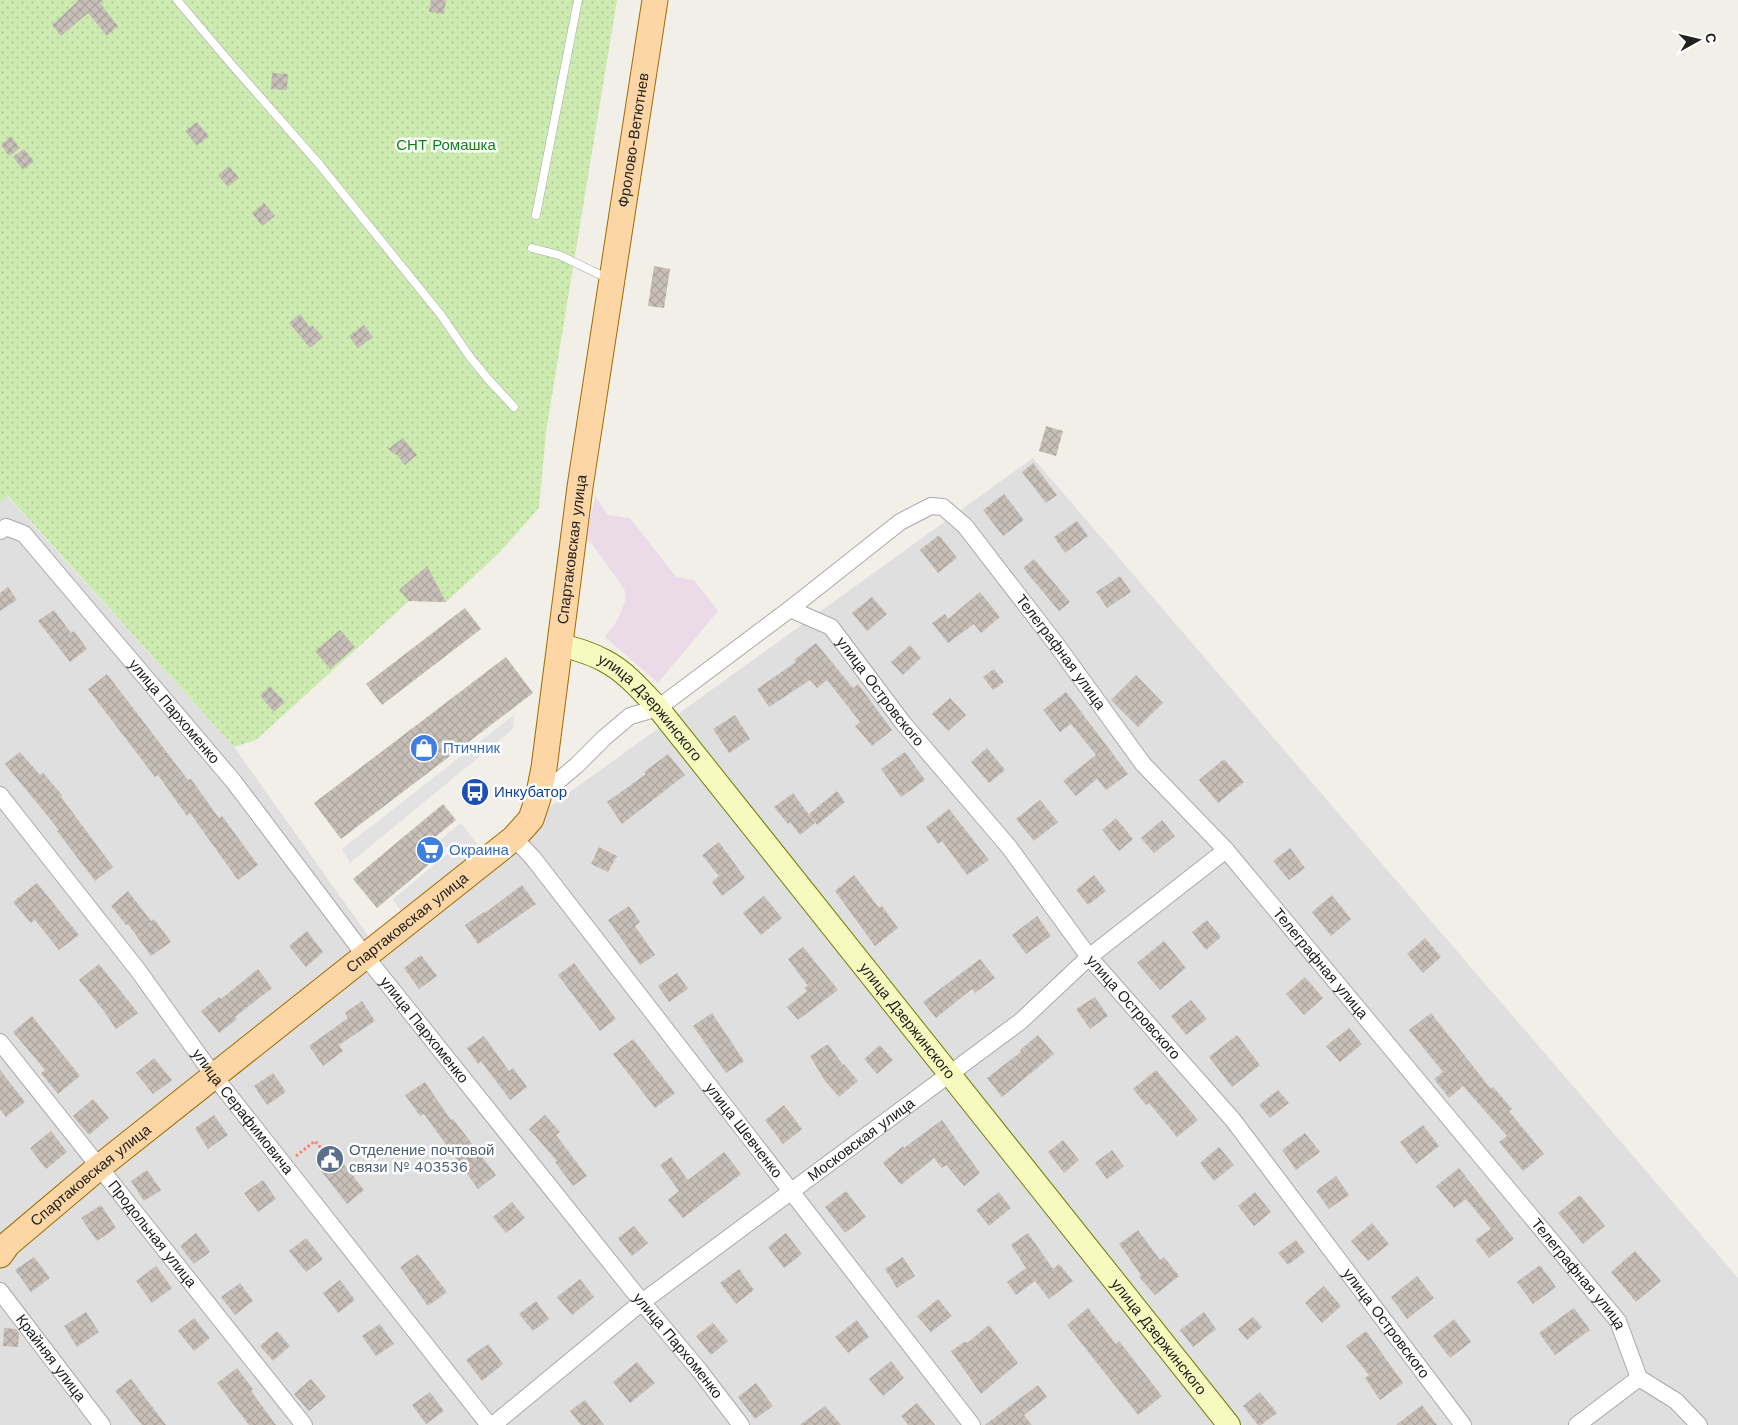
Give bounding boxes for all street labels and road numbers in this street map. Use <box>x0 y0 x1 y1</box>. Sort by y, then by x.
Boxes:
street label: Фролово-Ветютнев <box>614 71 653 209</box>
street label: Спартаковская улица <box>554 473 591 625</box>
street label: Телеграфная улица <box>1012 591 1110 714</box>
street label: улица Островского <box>833 633 928 750</box>
street label: улица Дзержинского <box>595 650 706 765</box>
street label: улица Пархоменко <box>125 655 224 767</box>
street label: Спартаковская улица <box>343 869 472 977</box>
street label: Телеграфная улица <box>1269 904 1372 1023</box>
street label: улица Островского <box>1083 951 1184 1063</box>
street label: улица Дзержинского <box>855 959 959 1082</box>
street label: улица Пархоменко <box>376 973 472 1087</box>
street label: улица Серафимовича <box>188 1045 297 1179</box>
street label: улица Шевченко <box>701 1079 786 1181</box>
street label: Московская улица <box>804 1094 919 1185</box>
street label: Спартаковская улица <box>27 1120 155 1230</box>
street label: Продольная улица <box>104 1177 201 1292</box>
street label: Телеграфная улица <box>1527 1215 1630 1332</box>
street label: улица Островского <box>1339 1265 1434 1382</box>
street label: улица Дзержинского <box>1107 1275 1210 1398</box>
street label: улица Пархоменко <box>629 1289 726 1402</box>
street label: Крайняя улица <box>12 1311 90 1405</box>

